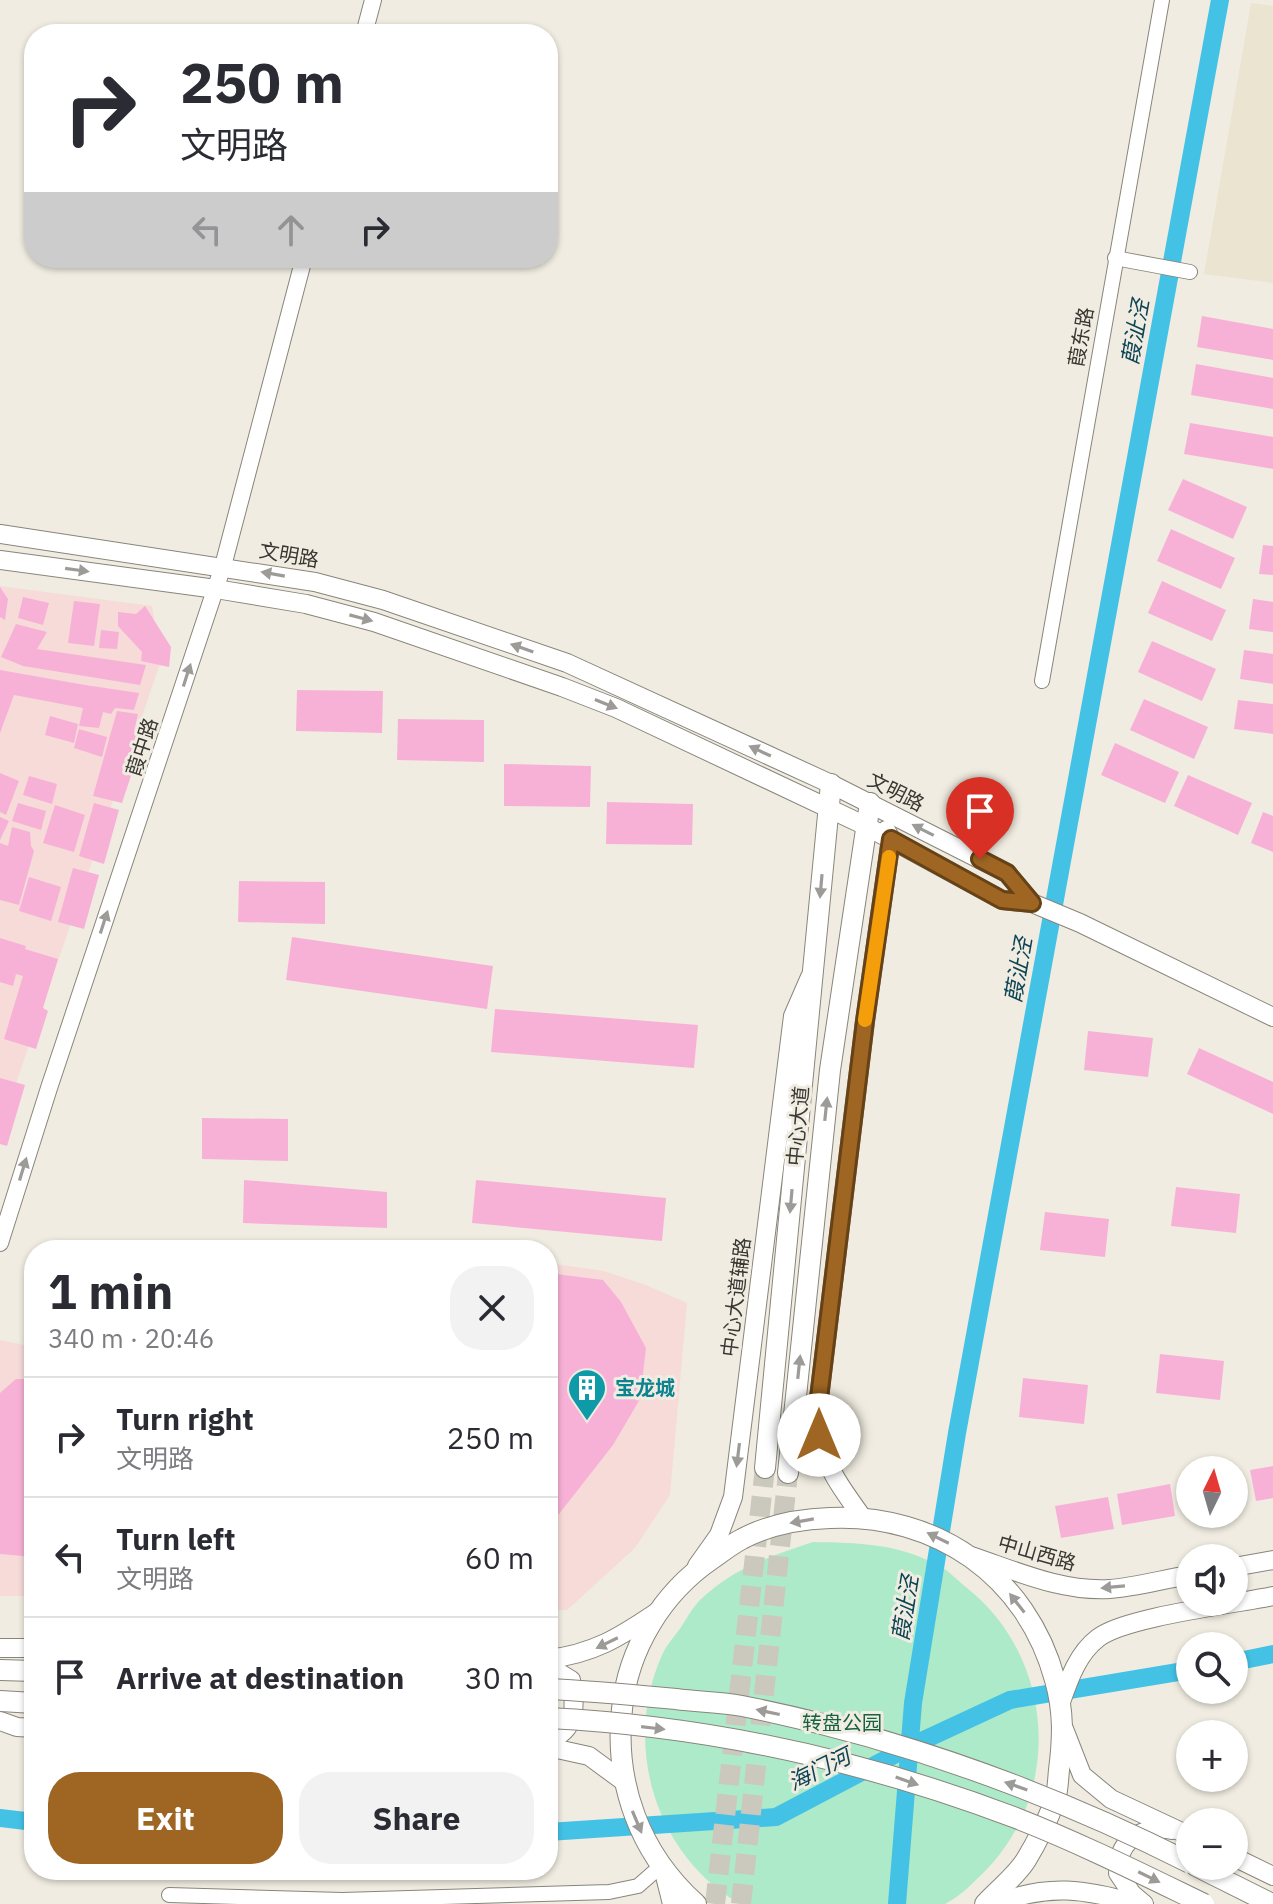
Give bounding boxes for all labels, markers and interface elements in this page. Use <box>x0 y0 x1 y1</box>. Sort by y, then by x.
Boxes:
text: 250 m <box>180 46 344 118</box>
icon: right <box>48 56 152 160</box>
text: 文明路 <box>180 121 288 168</box>
icon: left <box>185 208 229 252</box>
icon: ahead <box>269 208 313 252</box>
icon: right <box>353 208 397 252</box>
water label: 葭沚泾 <box>1114 295 1155 367</box>
street label: 葭东路 <box>1062 305 1099 369</box>
street label: 文明路 <box>257 536 321 573</box>
one-way arrow <box>65 564 90 577</box>
one-way arrow <box>260 568 285 580</box>
one-way arrow <box>348 613 373 625</box>
one-way arrow <box>510 641 534 653</box>
one-way arrow <box>181 663 193 687</box>
one-way arrow <box>594 698 618 711</box>
street label: 葭中路 <box>119 714 164 780</box>
one-way arrow <box>748 744 772 758</box>
street label: 文明路 <box>863 766 929 817</box>
pin <box>946 777 1014 859</box>
icon: arrive <box>958 789 1002 833</box>
one-way arrow <box>911 823 934 837</box>
one-way arrow <box>814 874 827 899</box>
one-way arrow <box>99 909 111 933</box>
water label: 葭沚泾 <box>997 933 1038 1005</box>
street label: 中心大道 <box>781 1085 814 1167</box>
one-way arrow <box>820 1096 833 1121</box>
one-way arrow <box>18 1156 30 1180</box>
one-way arrow <box>784 1189 797 1214</box>
street label: 中心大道辅路 <box>715 1236 756 1358</box>
text: 1 min <box>48 1260 173 1322</box>
button: close <box>450 1266 534 1350</box>
text: 340 m · 20:46 <box>48 1321 214 1355</box>
one-way arrow <box>793 1354 806 1379</box>
building icon: 宝龙城 <box>566 1367 608 1422</box>
place label: 宝龙城 <box>615 1374 675 1401</box>
position arrow <box>777 1393 861 1477</box>
text: Turn right <box>116 1399 254 1438</box>
icon: right <box>48 1415 92 1459</box>
text: 250 m <box>447 1418 534 1457</box>
text: 文明路 <box>116 1441 194 1475</box>
one-way arrow <box>732 1443 745 1468</box>
north arrow <box>1176 1456 1248 1528</box>
map controls <box>1176 1456 1248 1880</box>
one-way arrow <box>789 1515 814 1528</box>
text: Turn left <box>116 1519 235 1558</box>
street label: 中山西路 <box>995 1529 1079 1577</box>
one-way arrow <box>926 1532 949 1545</box>
icon: left <box>48 1535 92 1579</box>
text: 60 m <box>465 1538 534 1577</box>
button: sound <box>1176 1544 1248 1616</box>
text: 文明路 <box>116 1561 194 1595</box>
water label: 葭沚泾 <box>885 1571 924 1643</box>
one-way arrow <box>1100 1581 1125 1594</box>
one-way arrow <box>1009 1593 1025 1613</box>
button: search <box>1176 1632 1248 1704</box>
one-way arrow <box>595 1636 619 1650</box>
icon: arrive <box>48 1655 92 1699</box>
text: Arrive at destination <box>116 1658 404 1697</box>
text: 30 m <box>465 1658 534 1697</box>
one-way arrow <box>755 1705 780 1718</box>
park label: 转盘公园 <box>802 1709 882 1736</box>
button: + <box>1176 1720 1248 1792</box>
one-way arrow <box>641 1722 666 1735</box>
water label: 海门河 <box>783 1739 858 1796</box>
button: Exit <box>48 1772 283 1864</box>
button: Share <box>299 1772 534 1864</box>
one-way arrow <box>896 1776 920 1788</box>
one-way arrow <box>1004 1779 1028 1792</box>
button: − <box>1176 1808 1248 1880</box>
one-way arrow <box>631 1811 644 1835</box>
one-way arrow <box>1137 1870 1160 1884</box>

